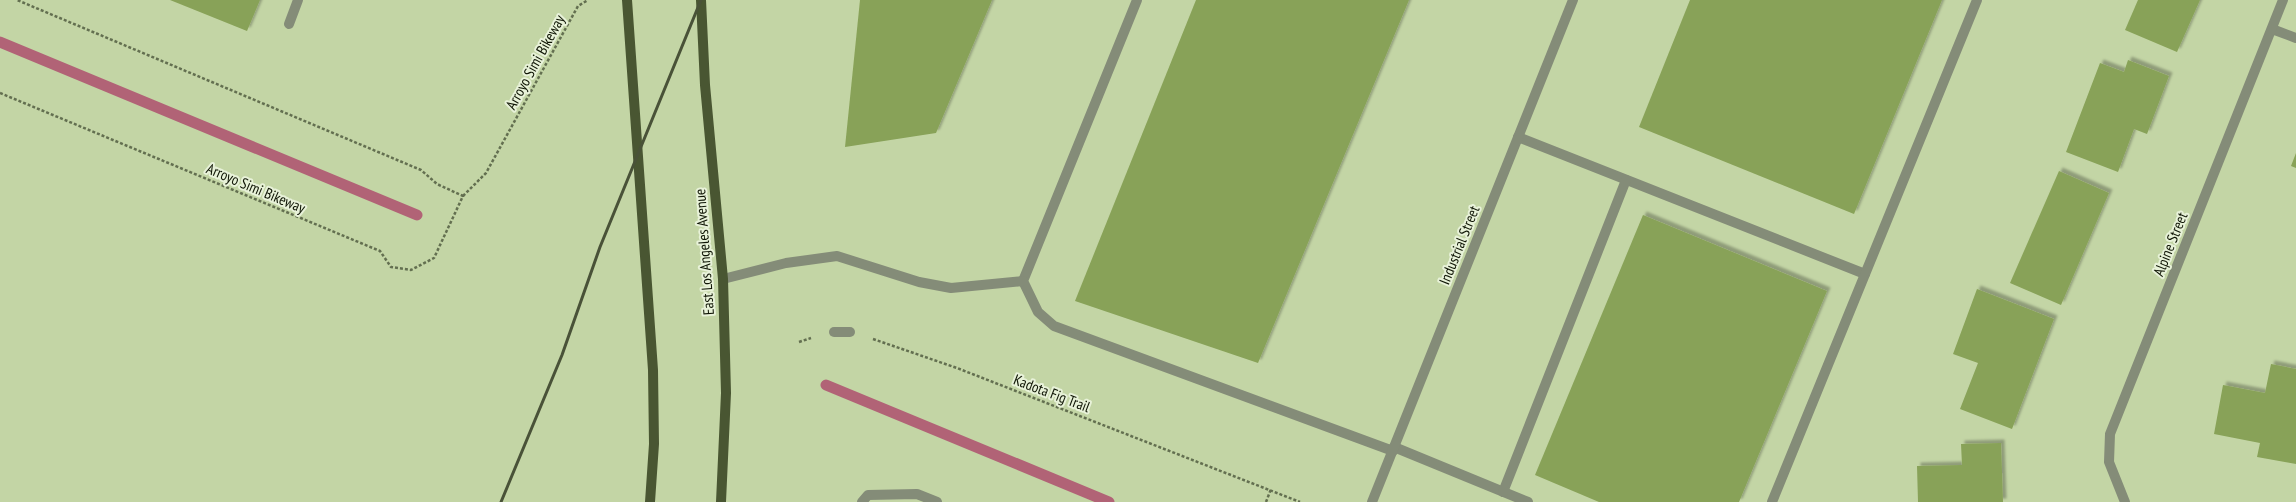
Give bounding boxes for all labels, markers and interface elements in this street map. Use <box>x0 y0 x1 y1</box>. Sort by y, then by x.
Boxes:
street label: Arroyo Simi Bikeway <box>501 11 569 113</box>
street label: Arroyo Simi Bikeway <box>204 159 309 217</box>
street label: East Los Angeles Avenue <box>690 188 718 316</box>
street label: Industrial Street <box>1435 203 1483 287</box>
street label: Alpine Street <box>2149 209 2191 279</box>
street label: Kadota Fig Trail <box>1011 370 1093 416</box>

